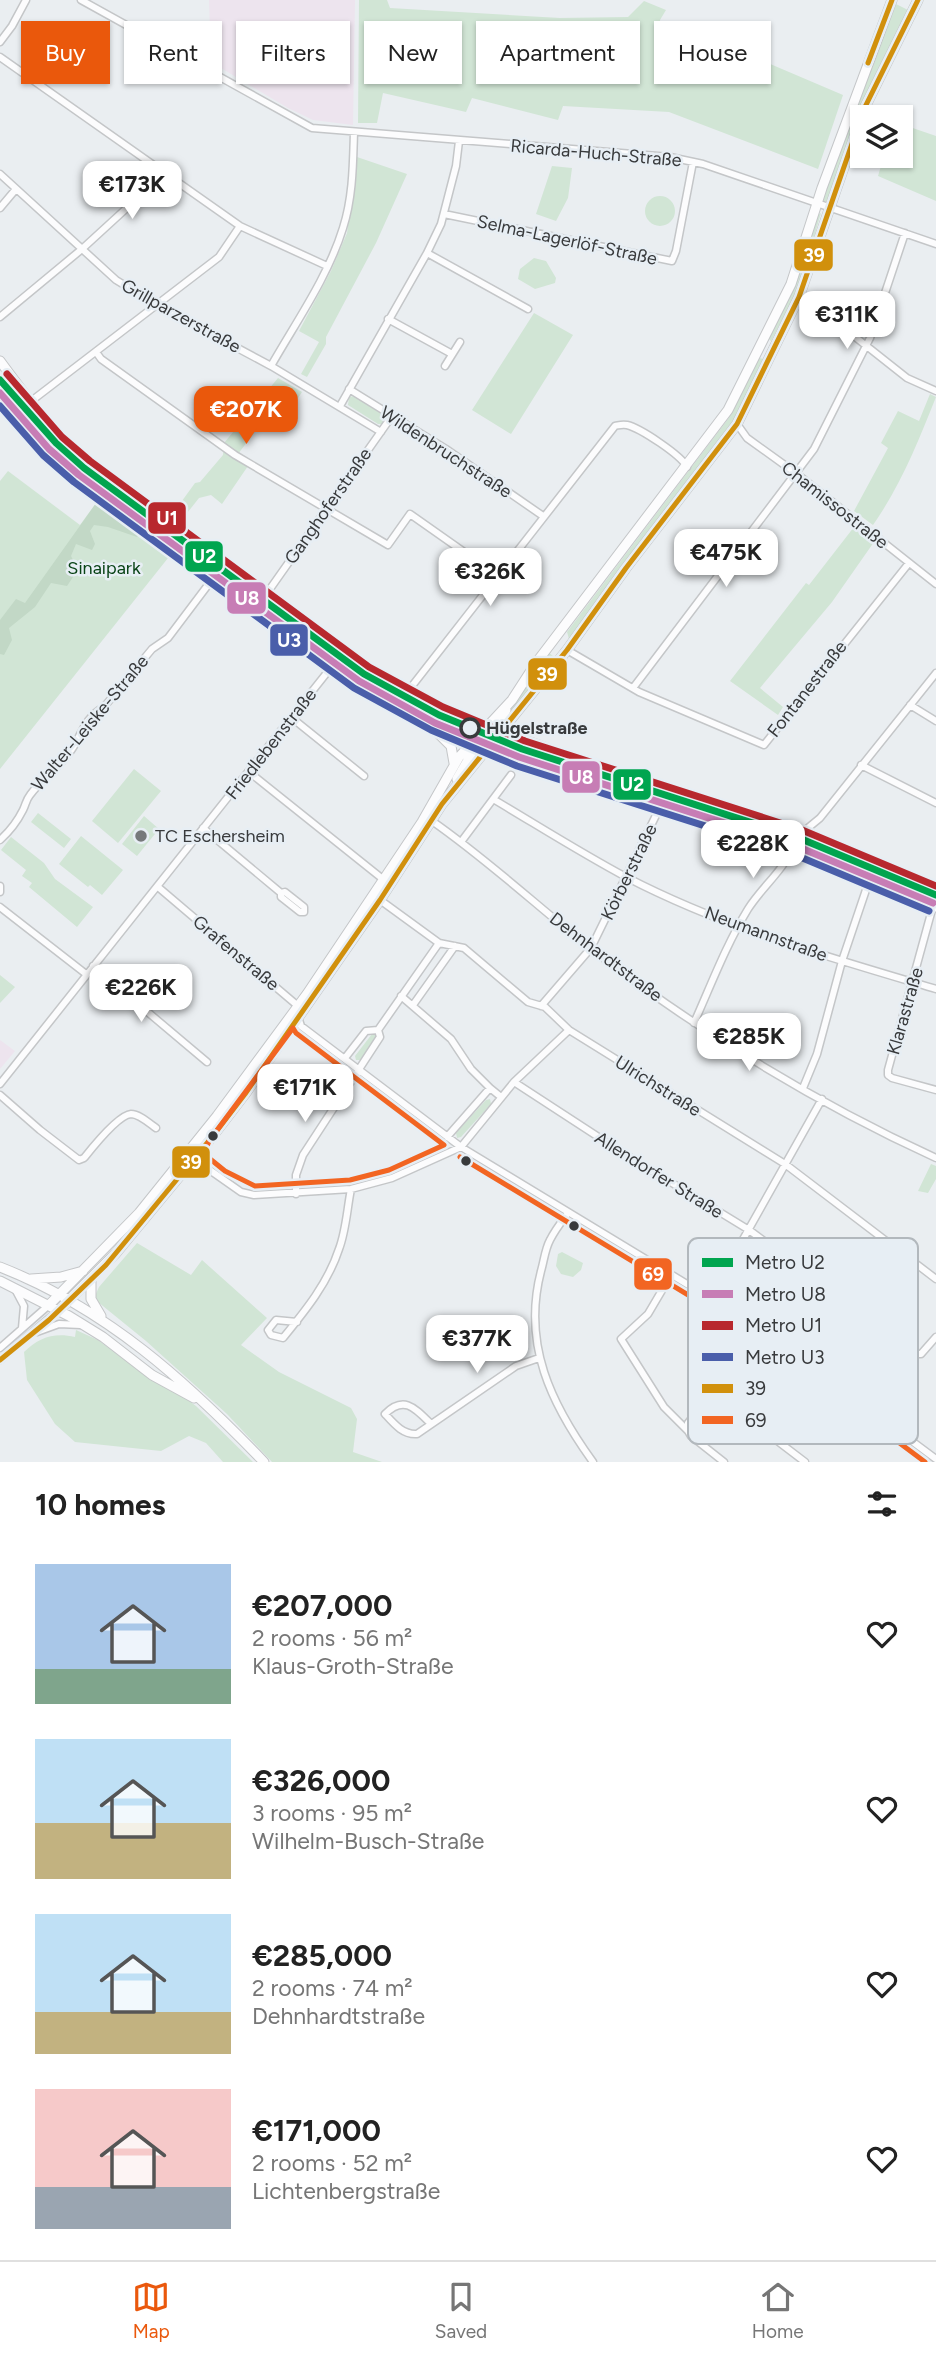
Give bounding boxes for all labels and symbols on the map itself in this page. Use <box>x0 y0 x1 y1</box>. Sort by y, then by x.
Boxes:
street label: Ricarda-Huch-Straße <box>510 135 683 171</box>
pin: €173K <box>83 162 181 221</box>
street label: Selma-Lagerlöf-Straße <box>475 210 659 270</box>
line badge: 39 <box>793 238 834 272</box>
text: 39 <box>803 244 825 267</box>
street label: Grillparzerstraße <box>118 274 245 358</box>
pin: €311K <box>798 292 896 351</box>
pin: €207K <box>197 386 295 446</box>
street label: Wildenbruchstraße <box>376 401 516 503</box>
street label: Ganghoferstraße <box>280 443 376 568</box>
street label: Chamissostraße <box>777 457 893 554</box>
line badge: U1 <box>147 501 187 535</box>
text: U1 <box>156 507 178 530</box>
pin: €475K <box>677 530 775 589</box>
line badge: U2 <box>184 540 224 573</box>
text: U2 <box>192 545 216 568</box>
pin: €326K <box>441 548 539 608</box>
park label: Sinaipark <box>67 557 141 579</box>
line badge: U8 <box>226 581 267 615</box>
text: U8 <box>234 587 260 610</box>
line badge: U3 <box>269 623 309 657</box>
text: U3 <box>277 629 301 652</box>
street label: Fontanestraße <box>762 636 852 742</box>
street label: Walter-Leiske-Straße <box>27 650 153 795</box>
line badge: 39 <box>527 657 568 691</box>
text: 39 <box>536 663 558 686</box>
street label: Friedlebenstraße <box>221 684 321 804</box>
place label: Hügelstraße <box>486 717 588 739</box>
marker: Hügelstraße <box>460 718 480 738</box>
line badge: U8 <box>561 760 601 794</box>
text: U8 <box>568 766 594 789</box>
line badge: U2 <box>612 768 652 801</box>
text: U2 <box>620 773 644 796</box>
street label: Körberstraße <box>596 820 662 924</box>
pin: €228K <box>704 820 802 880</box>
place label: TC Eschersheim <box>155 825 285 847</box>
marker: TC Eschersheim <box>133 828 149 844</box>
street label: Neumannstraße <box>702 902 830 966</box>
street label: Dehnhardtstraße <box>545 907 667 1007</box>
street label: Grafenstraße <box>188 911 284 996</box>
pin: €226K <box>92 964 190 1024</box>
street label: Klarastraße <box>882 965 928 1057</box>
pin: €285K <box>700 1014 798 1073</box>
street label: Ulrichstraße <box>611 1051 705 1121</box>
pin: €171K <box>256 1064 354 1124</box>
street label: Allendorfer Straße <box>591 1127 727 1223</box>
unlabelled marker <box>206 1129 220 1143</box>
line badge: 39 <box>171 1145 211 1179</box>
text: 39 <box>180 1151 202 1174</box>
unlabelled marker <box>459 1154 473 1168</box>
unlabelled marker <box>567 1219 581 1233</box>
legend <box>688 1238 918 1444</box>
text: Metro U2 <box>745 1251 825 1274</box>
line badge: 69 <box>633 1257 673 1291</box>
text: 69 <box>642 1263 664 1286</box>
text: Metro U8 <box>745 1283 826 1306</box>
text: Metro U1 <box>745 1314 822 1337</box>
pin: €377K <box>428 1316 526 1375</box>
text: Metro U3 <box>745 1346 825 1369</box>
text: 39 <box>745 1377 766 1400</box>
text: 69 <box>745 1409 767 1432</box>

